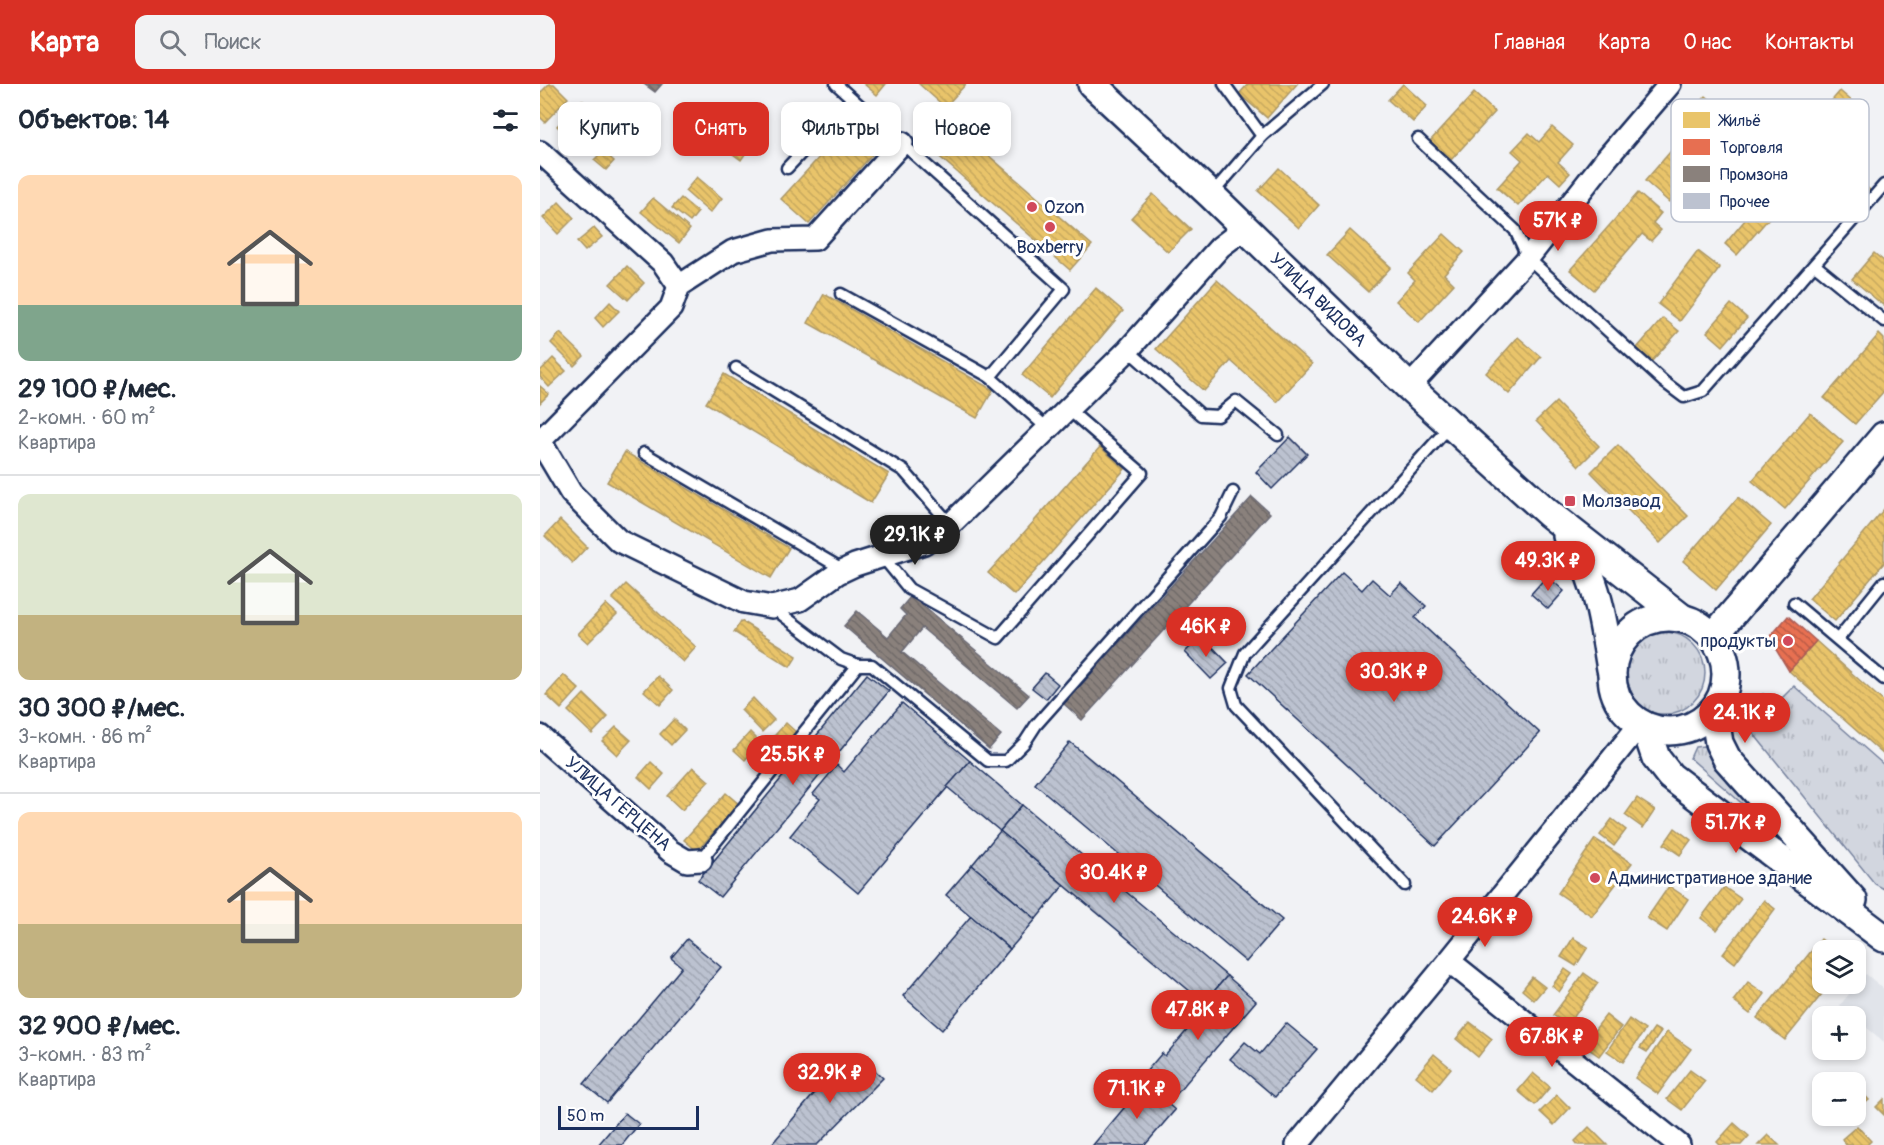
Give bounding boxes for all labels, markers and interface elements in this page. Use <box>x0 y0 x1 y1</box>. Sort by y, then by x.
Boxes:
search box <box>135 15 555 69</box>
text: Карта <box>30 25 99 60</box>
icon: search <box>156 26 189 59</box>
text: Поиск <box>204 28 262 56</box>
text: Главная <box>1494 29 1565 56</box>
text: Карта <box>1598 29 1650 56</box>
text: О нас <box>1683 29 1732 56</box>
text: Контакты <box>1765 29 1854 56</box>
legend <box>1671 99 1869 222</box>
chip: Купить <box>558 102 661 156</box>
chip: Снять <box>673 102 769 156</box>
chip: Фильтры <box>781 102 901 156</box>
chip: Новое <box>913 102 1011 156</box>
text: Объектов: 14 <box>18 104 169 136</box>
icon: filters <box>489 104 522 137</box>
text: Жильё <box>1717 111 1761 131</box>
text: Торговля <box>1720 138 1783 158</box>
text: Промзона <box>1720 165 1788 185</box>
text: Прочее <box>1720 192 1770 212</box>
place label: Ozon <box>1044 196 1084 219</box>
marker: Ozon <box>1025 200 1039 214</box>
pin: 57K ₽ <box>1516 201 1600 252</box>
text: 57K ₽ <box>1533 208 1583 233</box>
icon: home <box>216 214 324 322</box>
marker: Boxberry <box>1043 220 1057 234</box>
place label: Boxberry <box>1017 236 1084 259</box>
street label: УЛИЦА ВИДОВА <box>1265 248 1371 352</box>
text: 29 100 ₽/мес. <box>18 373 177 405</box>
text: 2-комн. · 60 m² <box>18 405 156 430</box>
text: Квартира <box>18 430 96 455</box>
place label: Молзавод <box>1582 490 1661 513</box>
marker: Молзавод <box>1563 494 1577 508</box>
pin: 29.1K ₽ <box>860 515 970 566</box>
text: 29.1K ₽ <box>884 522 946 547</box>
icon: home <box>216 533 324 641</box>
pin: 49.3K ₽ <box>1493 541 1603 592</box>
text: 49.3K ₽ <box>1515 548 1581 573</box>
pin: 46K ₽ <box>1164 607 1248 658</box>
text: 46K ₽ <box>1180 614 1232 639</box>
place label: продукты <box>1700 630 1776 653</box>
marker: продукты <box>1781 634 1795 648</box>
pin: 30.3K ₽ <box>1339 652 1449 703</box>
text: 30.3K ₽ <box>1360 659 1428 684</box>
text: 30 300 ₽/мес. <box>18 692 185 724</box>
pin: 24.1K ₽ <box>1690 693 1800 744</box>
text: 24.1K ₽ <box>1713 700 1777 725</box>
text: 3-комн. · 86 m² <box>18 724 152 749</box>
pin: 25.5K ₽ <box>738 735 848 786</box>
text: 25.5K ₽ <box>760 742 826 767</box>
text: Квартира <box>18 749 96 774</box>
street label: УЛИЦА ГЕРЦЕНА <box>560 752 676 856</box>
pin: 51.7K ₽ <box>1681 803 1791 854</box>
text: 51.7K ₽ <box>1705 810 1767 835</box>
icon: home <box>216 851 324 959</box>
pin: 30.4K ₽ <box>1059 853 1169 904</box>
text: 30.4K ₽ <box>1079 860 1149 885</box>
place label: Административное здание <box>1607 867 1812 890</box>
marker: Административное здание <box>1588 871 1602 885</box>
pin: 24.6K ₽ <box>1430 897 1540 948</box>
text: 24.6K ₽ <box>1451 904 1519 929</box>
map controls <box>1812 940 1866 1126</box>
button: layers <box>1812 940 1866 994</box>
pin: 47.8K ₽ <box>1143 990 1253 1041</box>
text: 47.8K ₽ <box>1165 997 1231 1022</box>
button: + <box>1812 1006 1866 1060</box>
text: 32 900 ₽/мес. <box>18 1010 181 1042</box>
pin: 67.8K ₽ <box>1497 1017 1607 1068</box>
text: 67.8K ₽ <box>1520 1024 1584 1049</box>
text: 3-комн. · 83 m² <box>18 1042 152 1067</box>
pin: 32.9K ₽ <box>775 1053 885 1104</box>
text: 32.9K ₽ <box>797 1060 863 1085</box>
text: Квартира <box>18 1067 96 1092</box>
pin: 71.1K ₽ <box>1082 1069 1192 1120</box>
button: − <box>1812 1072 1866 1126</box>
text: 71.1K ₽ <box>1108 1076 1167 1101</box>
scale bar <box>558 1103 699 1130</box>
text: 50 m <box>567 1106 604 1126</box>

